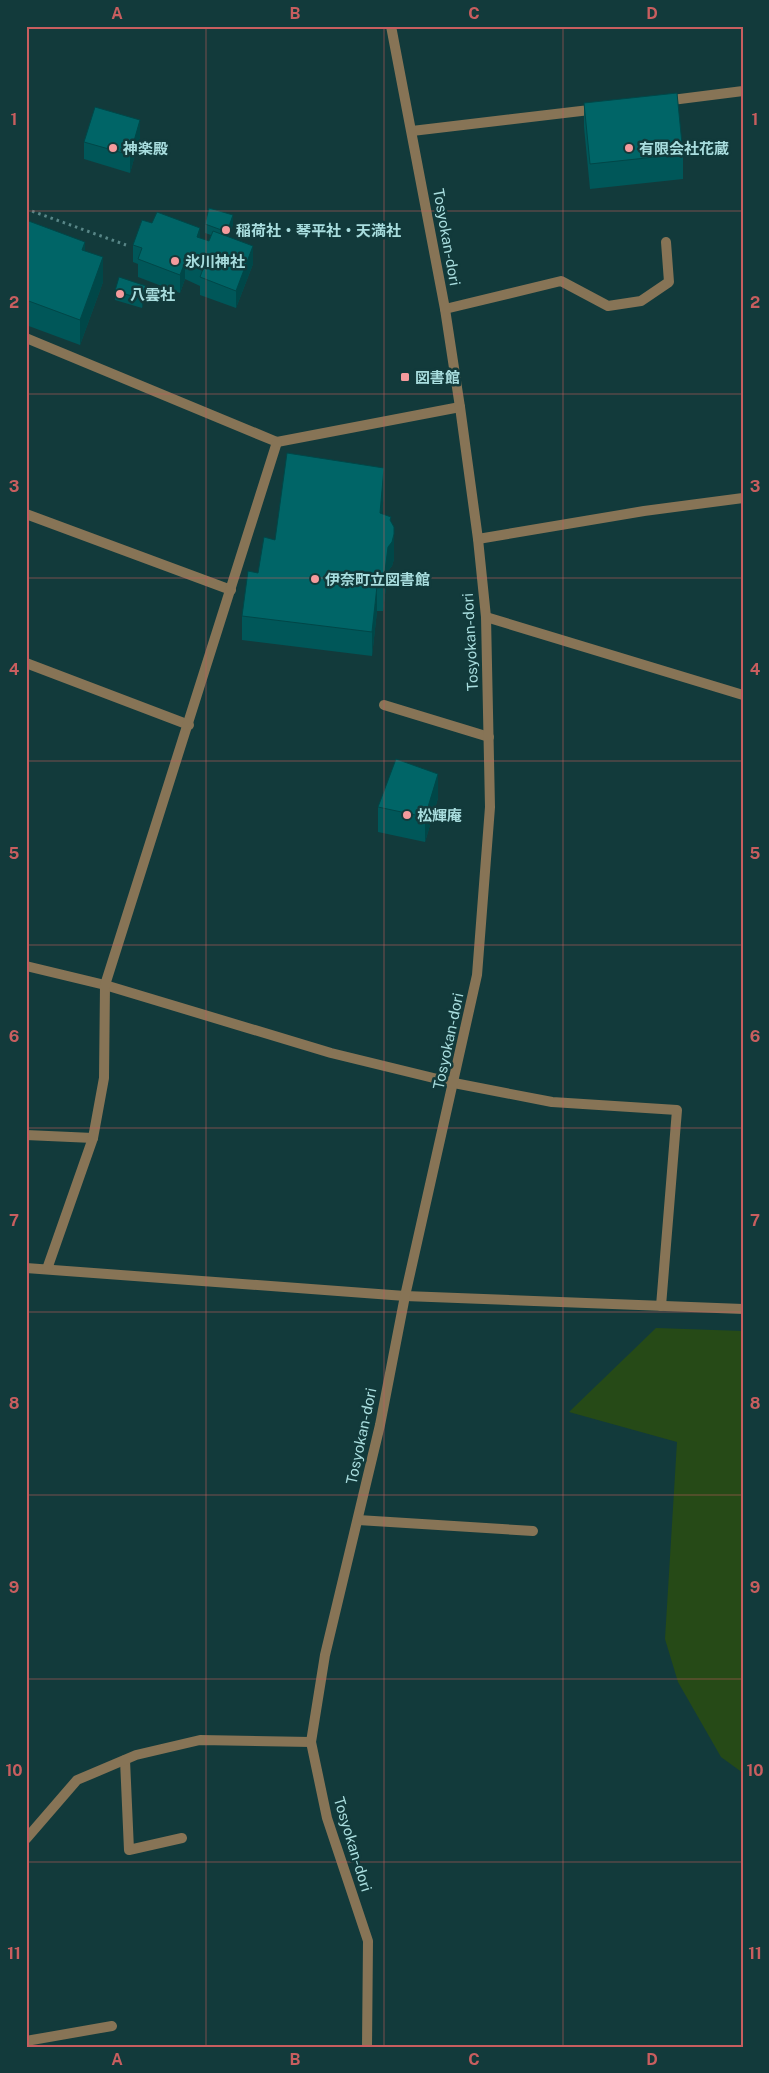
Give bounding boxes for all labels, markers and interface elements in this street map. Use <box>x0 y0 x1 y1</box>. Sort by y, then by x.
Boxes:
text: A <box>111 4 123 23</box>
text: B <box>290 4 301 23</box>
text: C <box>468 4 480 23</box>
text: D <box>646 4 658 23</box>
text: 1 <box>11 110 17 129</box>
text: 1 <box>752 110 758 129</box>
place label: 神楽殿 <box>122 140 168 157</box>
place label: 有限会社花蔵 <box>639 140 729 157</box>
marker: 神楽殿 <box>107 142 119 154</box>
marker: 有限会社花蔵 <box>623 142 635 154</box>
street label: Tosyokan-dori <box>430 187 464 287</box>
place label: 稲荷社・琴平社・天満社 <box>236 222 401 239</box>
marker: 稲荷社・琴平社・天満社 <box>220 224 232 236</box>
place label: 氷川神社 <box>185 253 245 270</box>
marker: 氷川神社 <box>169 255 181 267</box>
place label: 八雲社 <box>130 286 175 303</box>
marker: 八雲社 <box>114 288 126 300</box>
text: 2 <box>9 293 19 312</box>
text: 2 <box>750 293 760 312</box>
place label: 図書館 <box>415 369 460 386</box>
marker: 図書館 <box>399 371 411 383</box>
text: 3 <box>9 477 19 496</box>
text: 3 <box>750 477 760 496</box>
place label: 伊奈町立図書館 <box>325 571 430 588</box>
marker: 伊奈町立図書館 <box>309 573 321 585</box>
street label: Tosyokan-dori <box>459 593 481 691</box>
text: 4 <box>9 660 20 679</box>
text: 4 <box>750 660 761 679</box>
place label: 松輝庵 <box>417 807 462 824</box>
marker: 松輝庵 <box>401 809 413 821</box>
text: 5 <box>9 844 20 863</box>
text: 5 <box>750 844 761 863</box>
street label: Tosyokan-dori <box>429 991 467 1091</box>
text: 6 <box>9 1027 19 1046</box>
text: 6 <box>750 1027 760 1046</box>
text: 7 <box>9 1211 19 1230</box>
text: 7 <box>750 1211 760 1230</box>
street label: Tosyokan-dori <box>342 1386 380 1486</box>
text: 8 <box>9 1394 20 1413</box>
text: 8 <box>750 1394 761 1413</box>
text: 9 <box>9 1578 19 1597</box>
text: 9 <box>750 1578 760 1597</box>
text: 10 <box>5 1761 23 1780</box>
text: 10 <box>746 1761 764 1780</box>
street label: Tosyokan-dori <box>331 1795 375 1893</box>
text: 11 <box>7 1944 21 1963</box>
text: 11 <box>748 1944 762 1963</box>
text: A <box>111 2050 123 2069</box>
text: B <box>290 2050 301 2069</box>
text: C <box>468 2050 480 2069</box>
text: D <box>646 2050 658 2069</box>

